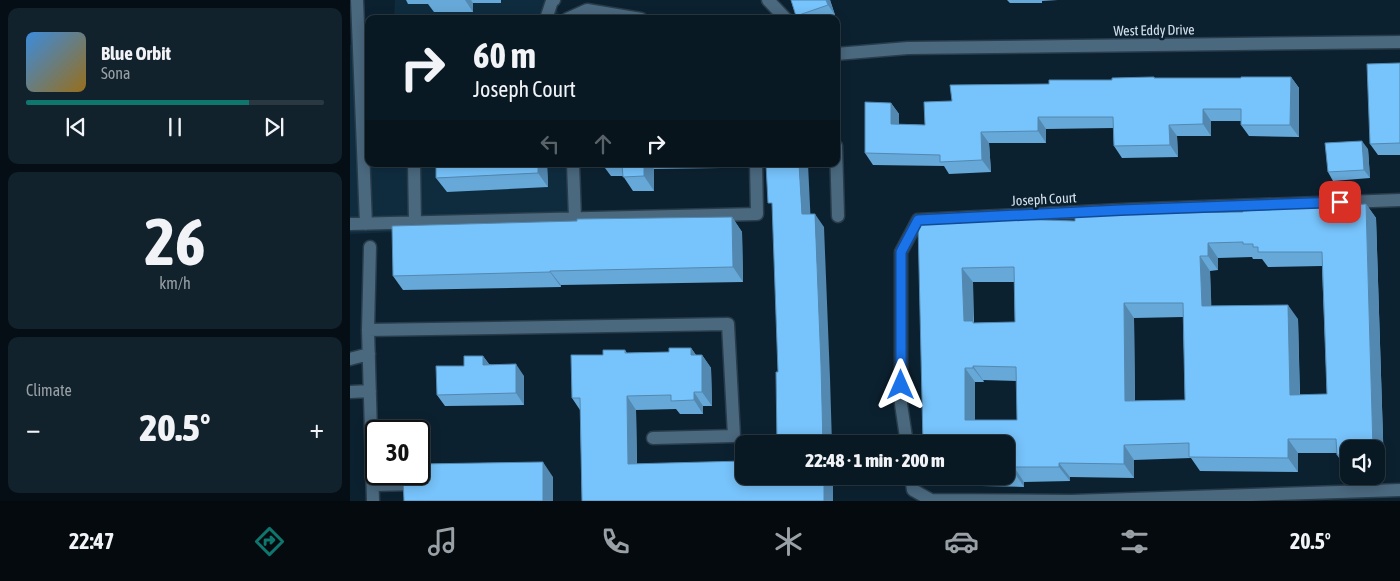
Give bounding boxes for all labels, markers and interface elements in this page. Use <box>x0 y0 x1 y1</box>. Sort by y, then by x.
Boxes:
street label: West Eddy Drive <box>1113 21 1195 39</box>
icon: right <box>390 35 455 100</box>
text: 60 m <box>473 35 536 75</box>
text: Blue Orbit <box>101 42 171 64</box>
text: Sona <box>101 64 130 82</box>
text: Joseph Court <box>473 76 576 102</box>
icon: previous <box>62 113 90 141</box>
icon: pause <box>161 113 189 141</box>
icon: next <box>260 113 288 141</box>
icon: left <box>536 130 564 158</box>
icon: ahead <box>589 130 617 158</box>
icon: right <box>642 130 670 158</box>
pin <box>1319 181 1361 223</box>
icon: arrive <box>1326 188 1354 216</box>
street label: Joseph Court <box>1011 189 1077 209</box>
text: 26 <box>144 204 206 279</box>
text: km/h <box>159 274 191 292</box>
position arrow <box>874 358 926 410</box>
text: Climate <box>26 381 72 399</box>
text: 20.5° <box>140 406 210 449</box>
text: − <box>26 412 41 444</box>
text: + <box>309 412 324 444</box>
speed limit sign: 30 <box>365 420 430 485</box>
map controls <box>1340 440 1385 485</box>
button: sound <box>1340 440 1385 485</box>
text: 22:48 · 1 min · 200 m <box>805 449 945 471</box>
icon: directions <box>252 524 287 559</box>
icon: music <box>425 524 460 559</box>
icon: phone <box>598 524 633 559</box>
icon: climate <box>771 524 806 559</box>
icon: car <box>944 524 979 559</box>
icon: filters <box>1117 524 1152 559</box>
text: 22:47 <box>69 528 114 554</box>
text: 20.5° <box>1290 528 1331 554</box>

